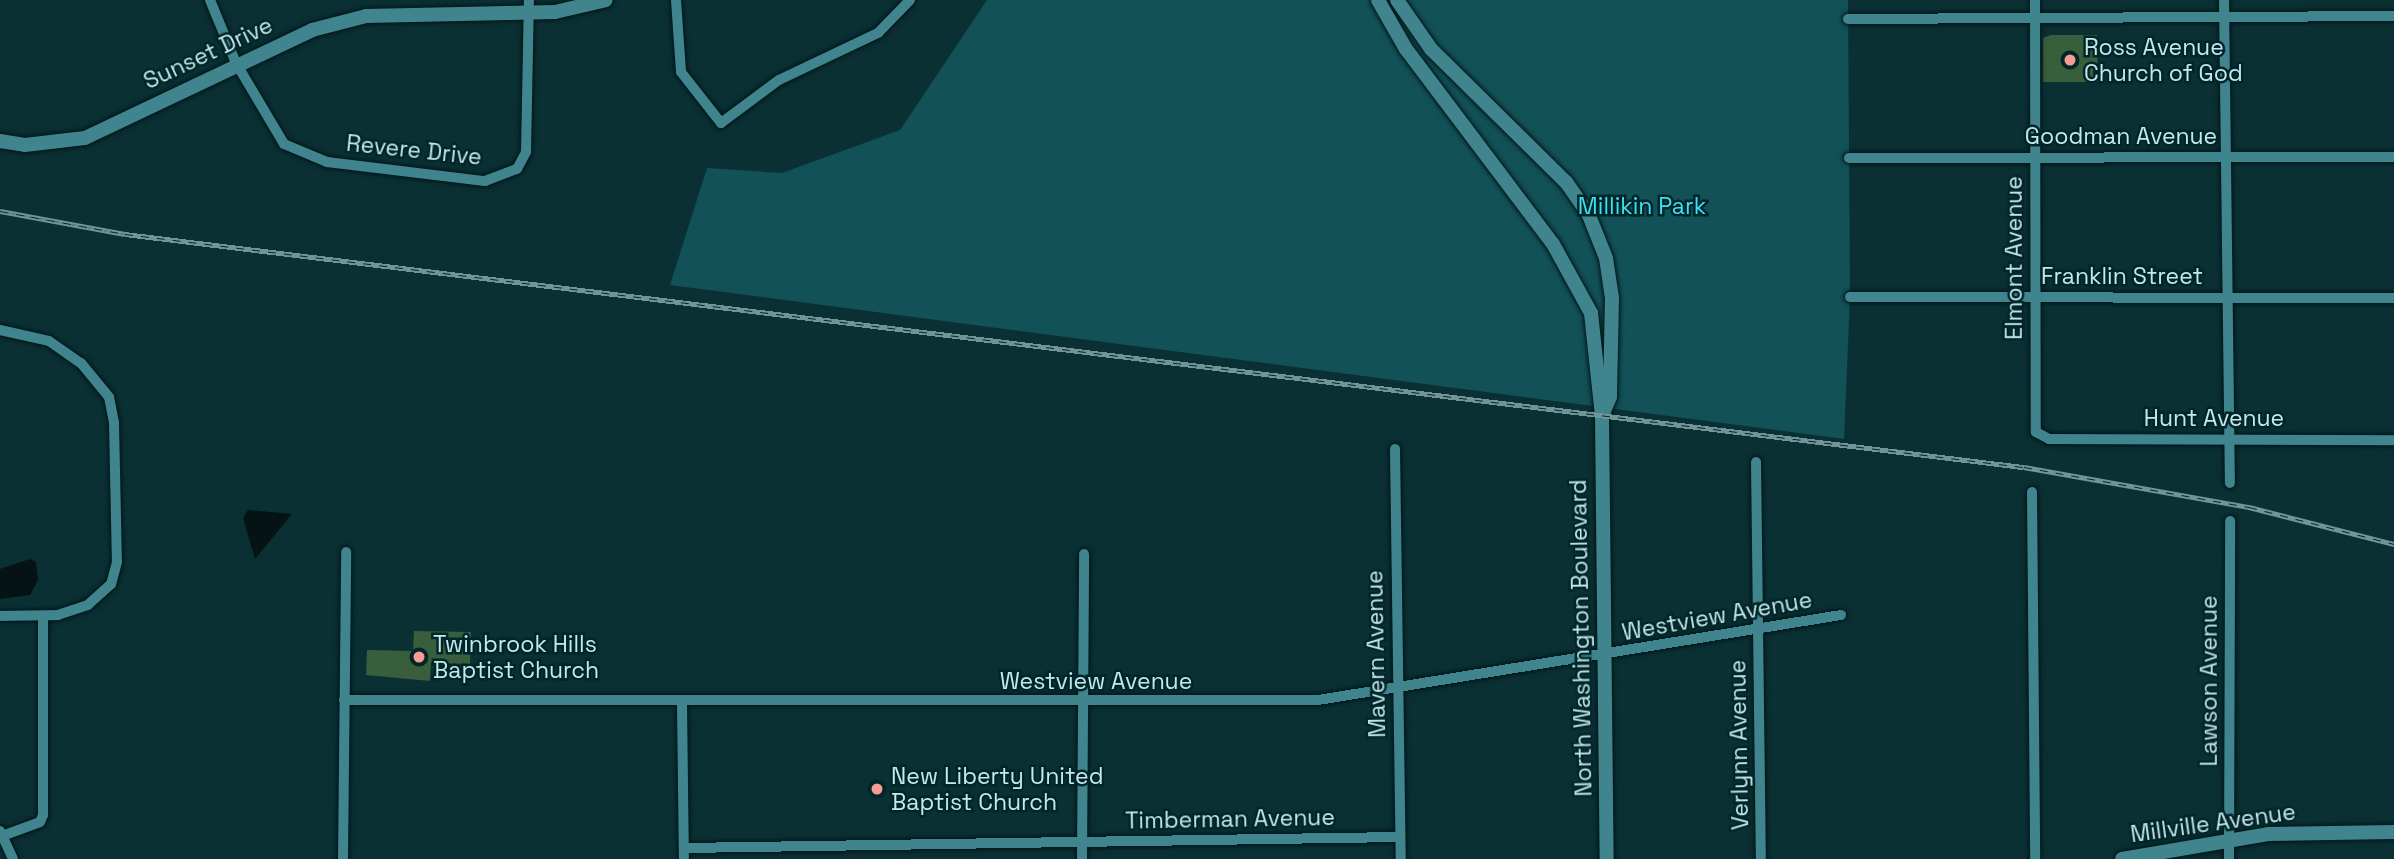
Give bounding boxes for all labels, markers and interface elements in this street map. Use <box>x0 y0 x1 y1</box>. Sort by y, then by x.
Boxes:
street label: Sunset Drive <box>139 11 277 95</box>
place label: Ross Avenue Church of God <box>2084 33 2243 87</box>
marker: Ross Avenue Church of God <box>2062 52 2078 68</box>
street label: Goodman Avenue <box>2025 122 2217 150</box>
street label: Revere Drive <box>345 129 483 171</box>
street label: Elmont Avenue <box>2000 176 2028 340</box>
park label: Millikin Park <box>1578 192 1706 220</box>
street label: Franklin Street <box>2041 262 2203 290</box>
street label: Hunt Avenue <box>2144 404 2284 432</box>
street label: North Washington Boulevard <box>1564 479 1598 797</box>
street label: Mavern Avenue <box>1361 570 1391 738</box>
street label: Westview Avenue <box>1620 586 1814 646</box>
street label: Lawson Avenue <box>2195 595 2223 767</box>
place label: Twinbrook Hills Baptist Church <box>433 630 599 684</box>
marker: Twinbrook Hills Baptist Church <box>411 649 427 665</box>
street label: Verlynn Avenue <box>1724 659 1754 831</box>
street label: Westview Avenue <box>1000 667 1192 695</box>
place label: New Liberty United Baptist Church <box>891 762 1104 816</box>
marker: New Liberty United Baptist Church <box>869 781 885 797</box>
street label: Millville Avenue <box>2128 798 2298 848</box>
street label: Timberman Avenue <box>1125 803 1335 835</box>

